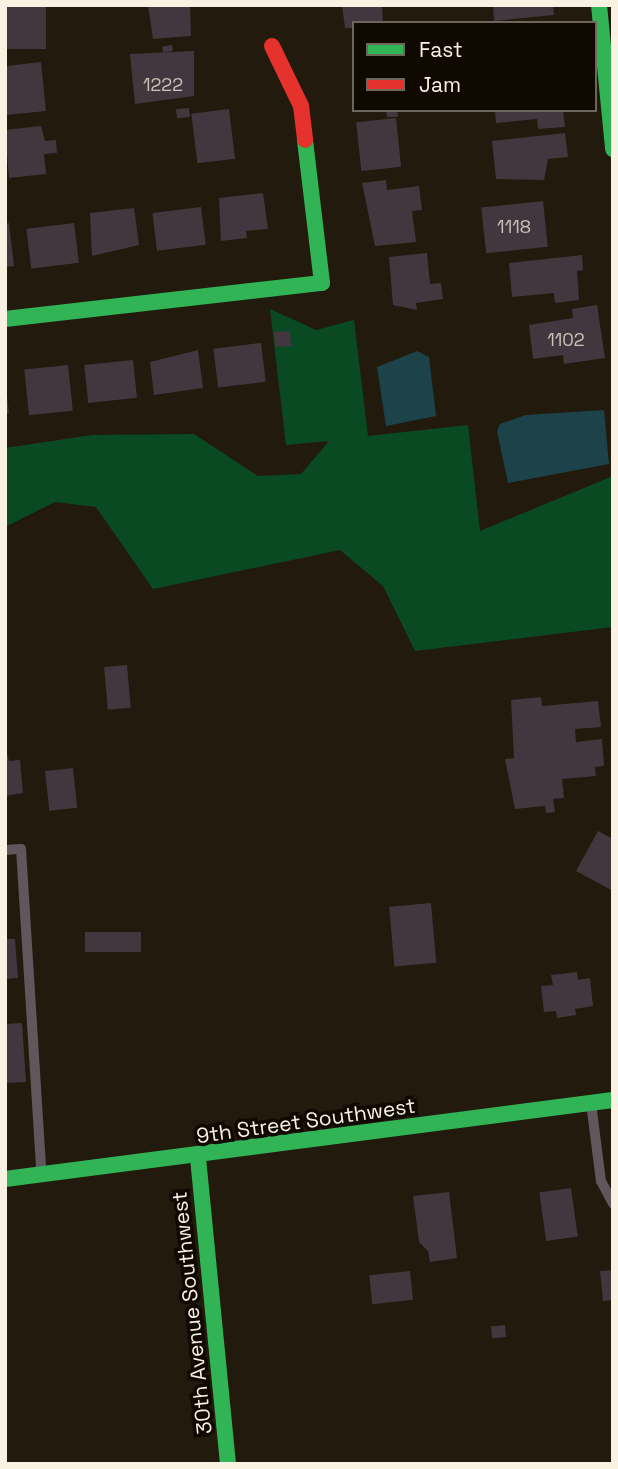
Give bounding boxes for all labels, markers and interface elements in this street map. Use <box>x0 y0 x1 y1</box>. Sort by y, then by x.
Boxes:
legend <box>352 21 597 112</box>
text: Fast <box>419 36 463 63</box>
text: Jam <box>419 71 461 98</box>
house number: 1222 <box>143 74 183 96</box>
house number: 1118 <box>497 216 531 238</box>
house number: 1102 <box>547 329 585 351</box>
street label: 9th Street Southwest <box>195 1093 417 1149</box>
street label: 30th Avenue Southwest <box>167 1190 217 1436</box>

